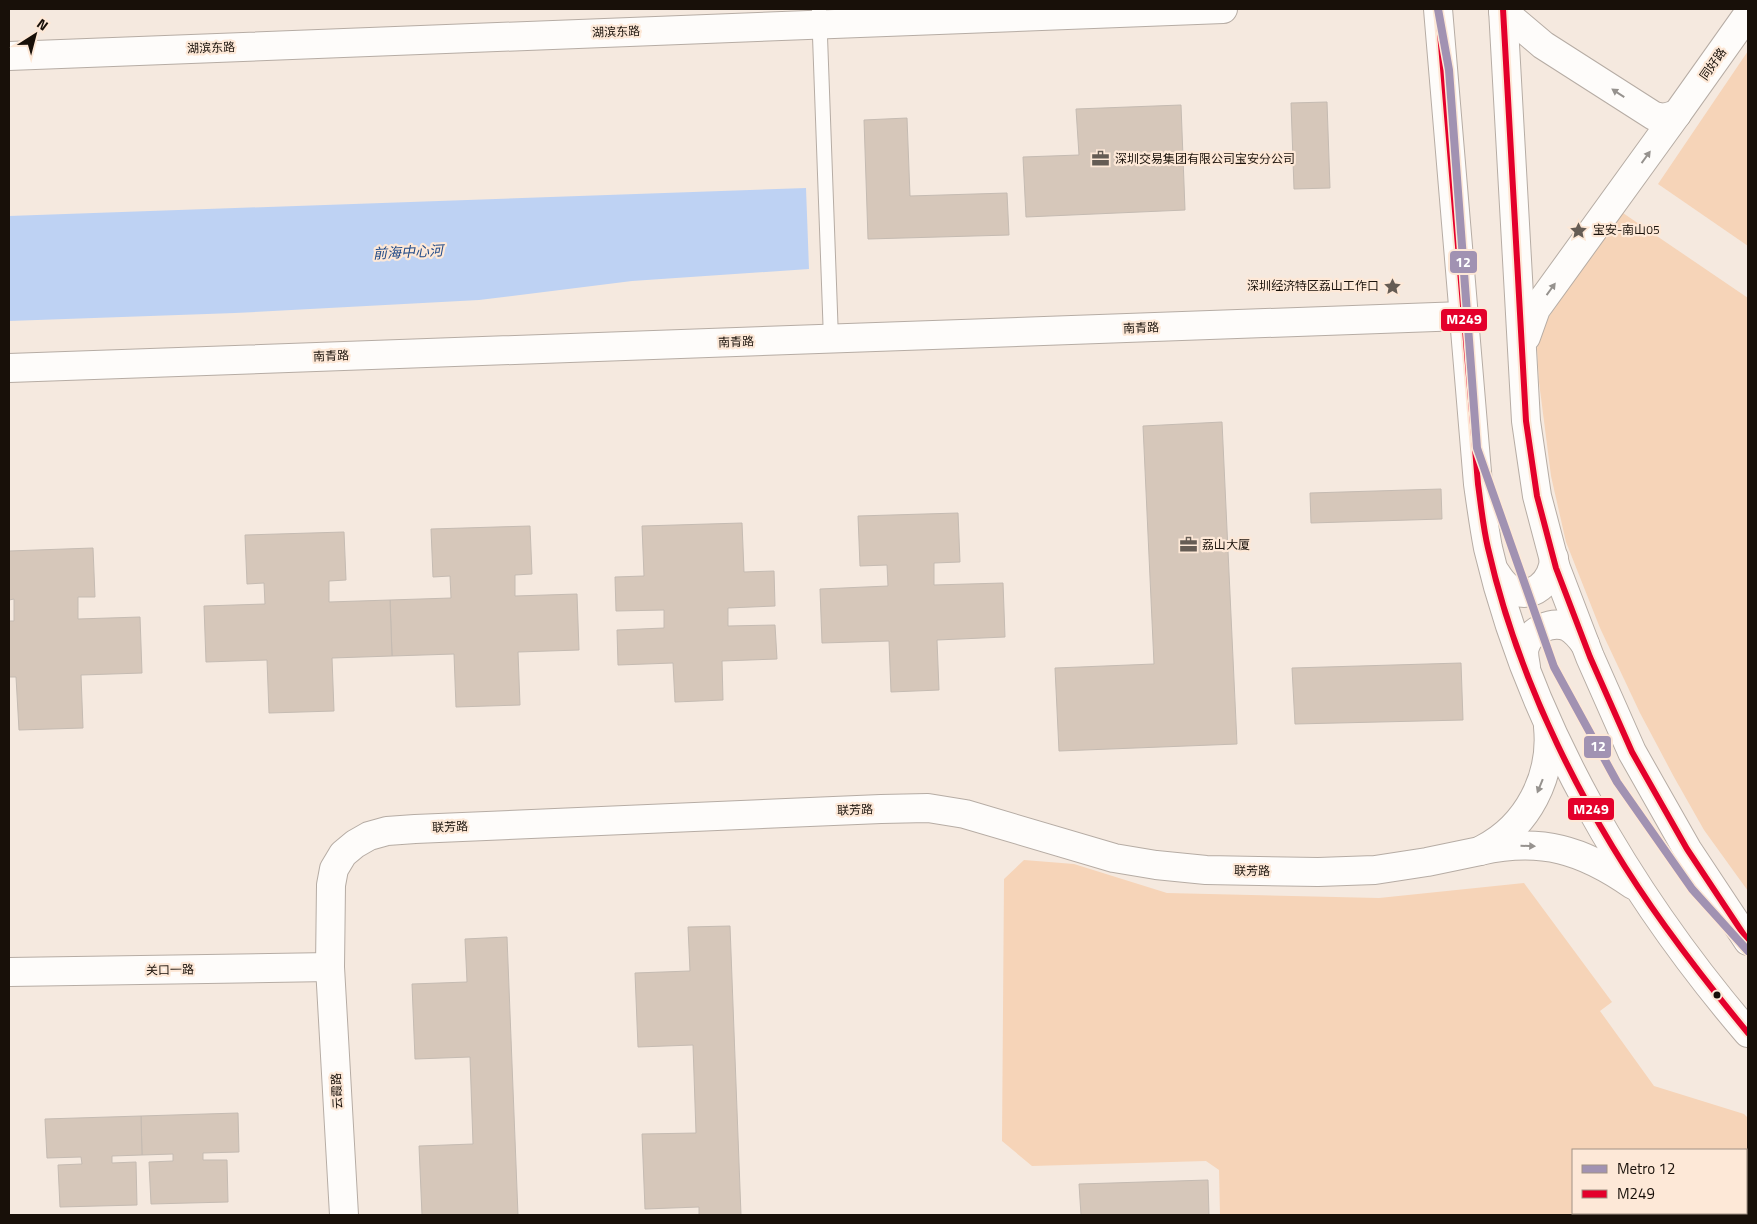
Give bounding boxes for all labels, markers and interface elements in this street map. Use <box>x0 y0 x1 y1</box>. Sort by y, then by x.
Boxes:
north arrow <box>10 10 60 60</box>
text: N <box>33 13 53 35</box>
street label: 湖滨东路 <box>592 21 640 42</box>
street label: 湖滨东路 <box>187 37 235 58</box>
street label: 同好路 <box>1694 44 1731 84</box>
one-way arrow <box>1612 88 1625 98</box>
office icon: 深圳交易集团有限公司宝安分公司 <box>1091 149 1111 169</box>
place label: 深圳交易集团有限公司宝安分公司 <box>1115 149 1295 168</box>
one-way arrow <box>1641 150 1651 164</box>
place icon: 宝安-南山05 <box>1569 220 1589 240</box>
place label: 宝安-南山05 <box>1593 220 1660 239</box>
water label: 前海中心河 <box>372 239 446 264</box>
line badge: 12 <box>1449 250 1478 274</box>
text: 12 <box>1455 251 1471 272</box>
place label: 深圳经济特区荔山工作口 <box>1247 276 1379 295</box>
place icon: 深圳经济特区荔山工作口 <box>1383 276 1403 296</box>
one-way arrow <box>1546 282 1556 296</box>
line badge: M249 <box>1440 308 1488 332</box>
text: M249 <box>1446 308 1482 329</box>
street label: 南青路 <box>1123 317 1159 338</box>
street label: 南青路 <box>718 331 754 352</box>
street label: 南青路 <box>313 345 349 366</box>
office icon: 荔山大厦 <box>1178 535 1198 555</box>
place label: 荔山大厦 <box>1202 535 1250 554</box>
line badge: 12 <box>1583 735 1612 759</box>
text: 12 <box>1590 735 1606 756</box>
one-way arrow <box>1536 779 1544 794</box>
line badge: M249 <box>1567 797 1615 821</box>
text: M249 <box>1573 798 1609 819</box>
street label: 联芳路 <box>837 799 873 820</box>
street label: 联芳路 <box>432 816 468 837</box>
one-way arrow <box>1520 842 1536 850</box>
street label: 联芳路 <box>1234 861 1270 880</box>
street label: 关口一路 <box>146 960 194 979</box>
unlabelled marker <box>1712 990 1722 1000</box>
street label: 云霞路 <box>326 1073 347 1110</box>
legend <box>1572 1149 1747 1214</box>
text: Metro 12 <box>1617 1157 1675 1180</box>
text: M249 <box>1617 1182 1655 1205</box>

